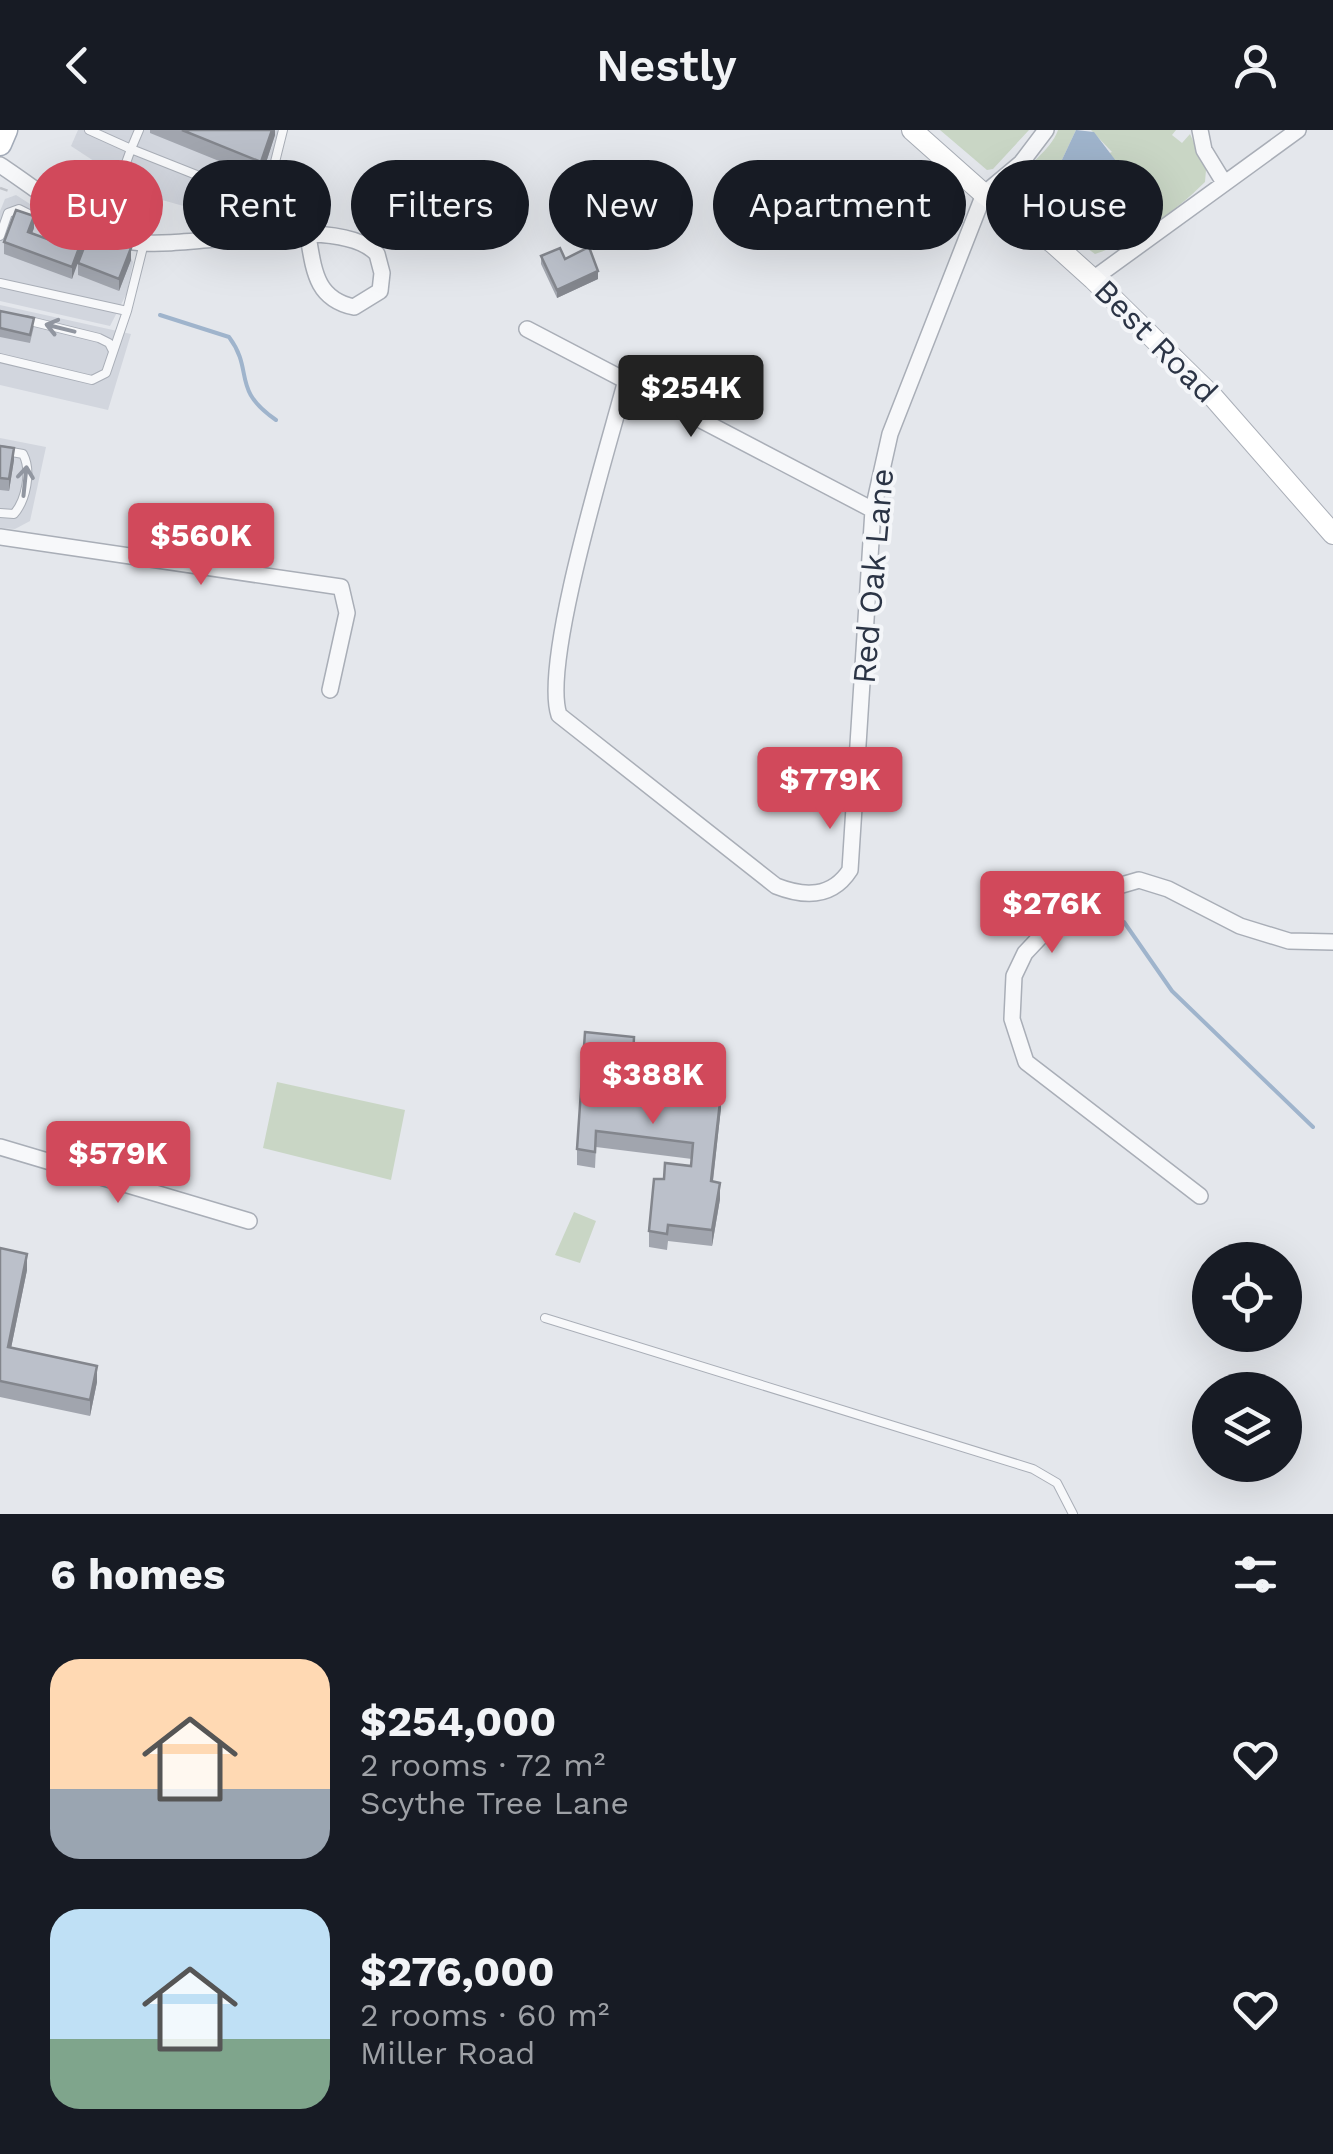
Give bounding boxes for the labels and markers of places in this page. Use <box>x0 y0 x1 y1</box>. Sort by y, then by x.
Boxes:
pin: $254K <box>621 355 761 440</box>
pin: $560K <box>131 503 271 588</box>
pin: $779K <box>760 747 900 832</box>
pin: $276K <box>982 871 1122 956</box>
pin: $388K <box>583 1042 723 1127</box>
pin: $579K <box>48 1121 188 1206</box>

